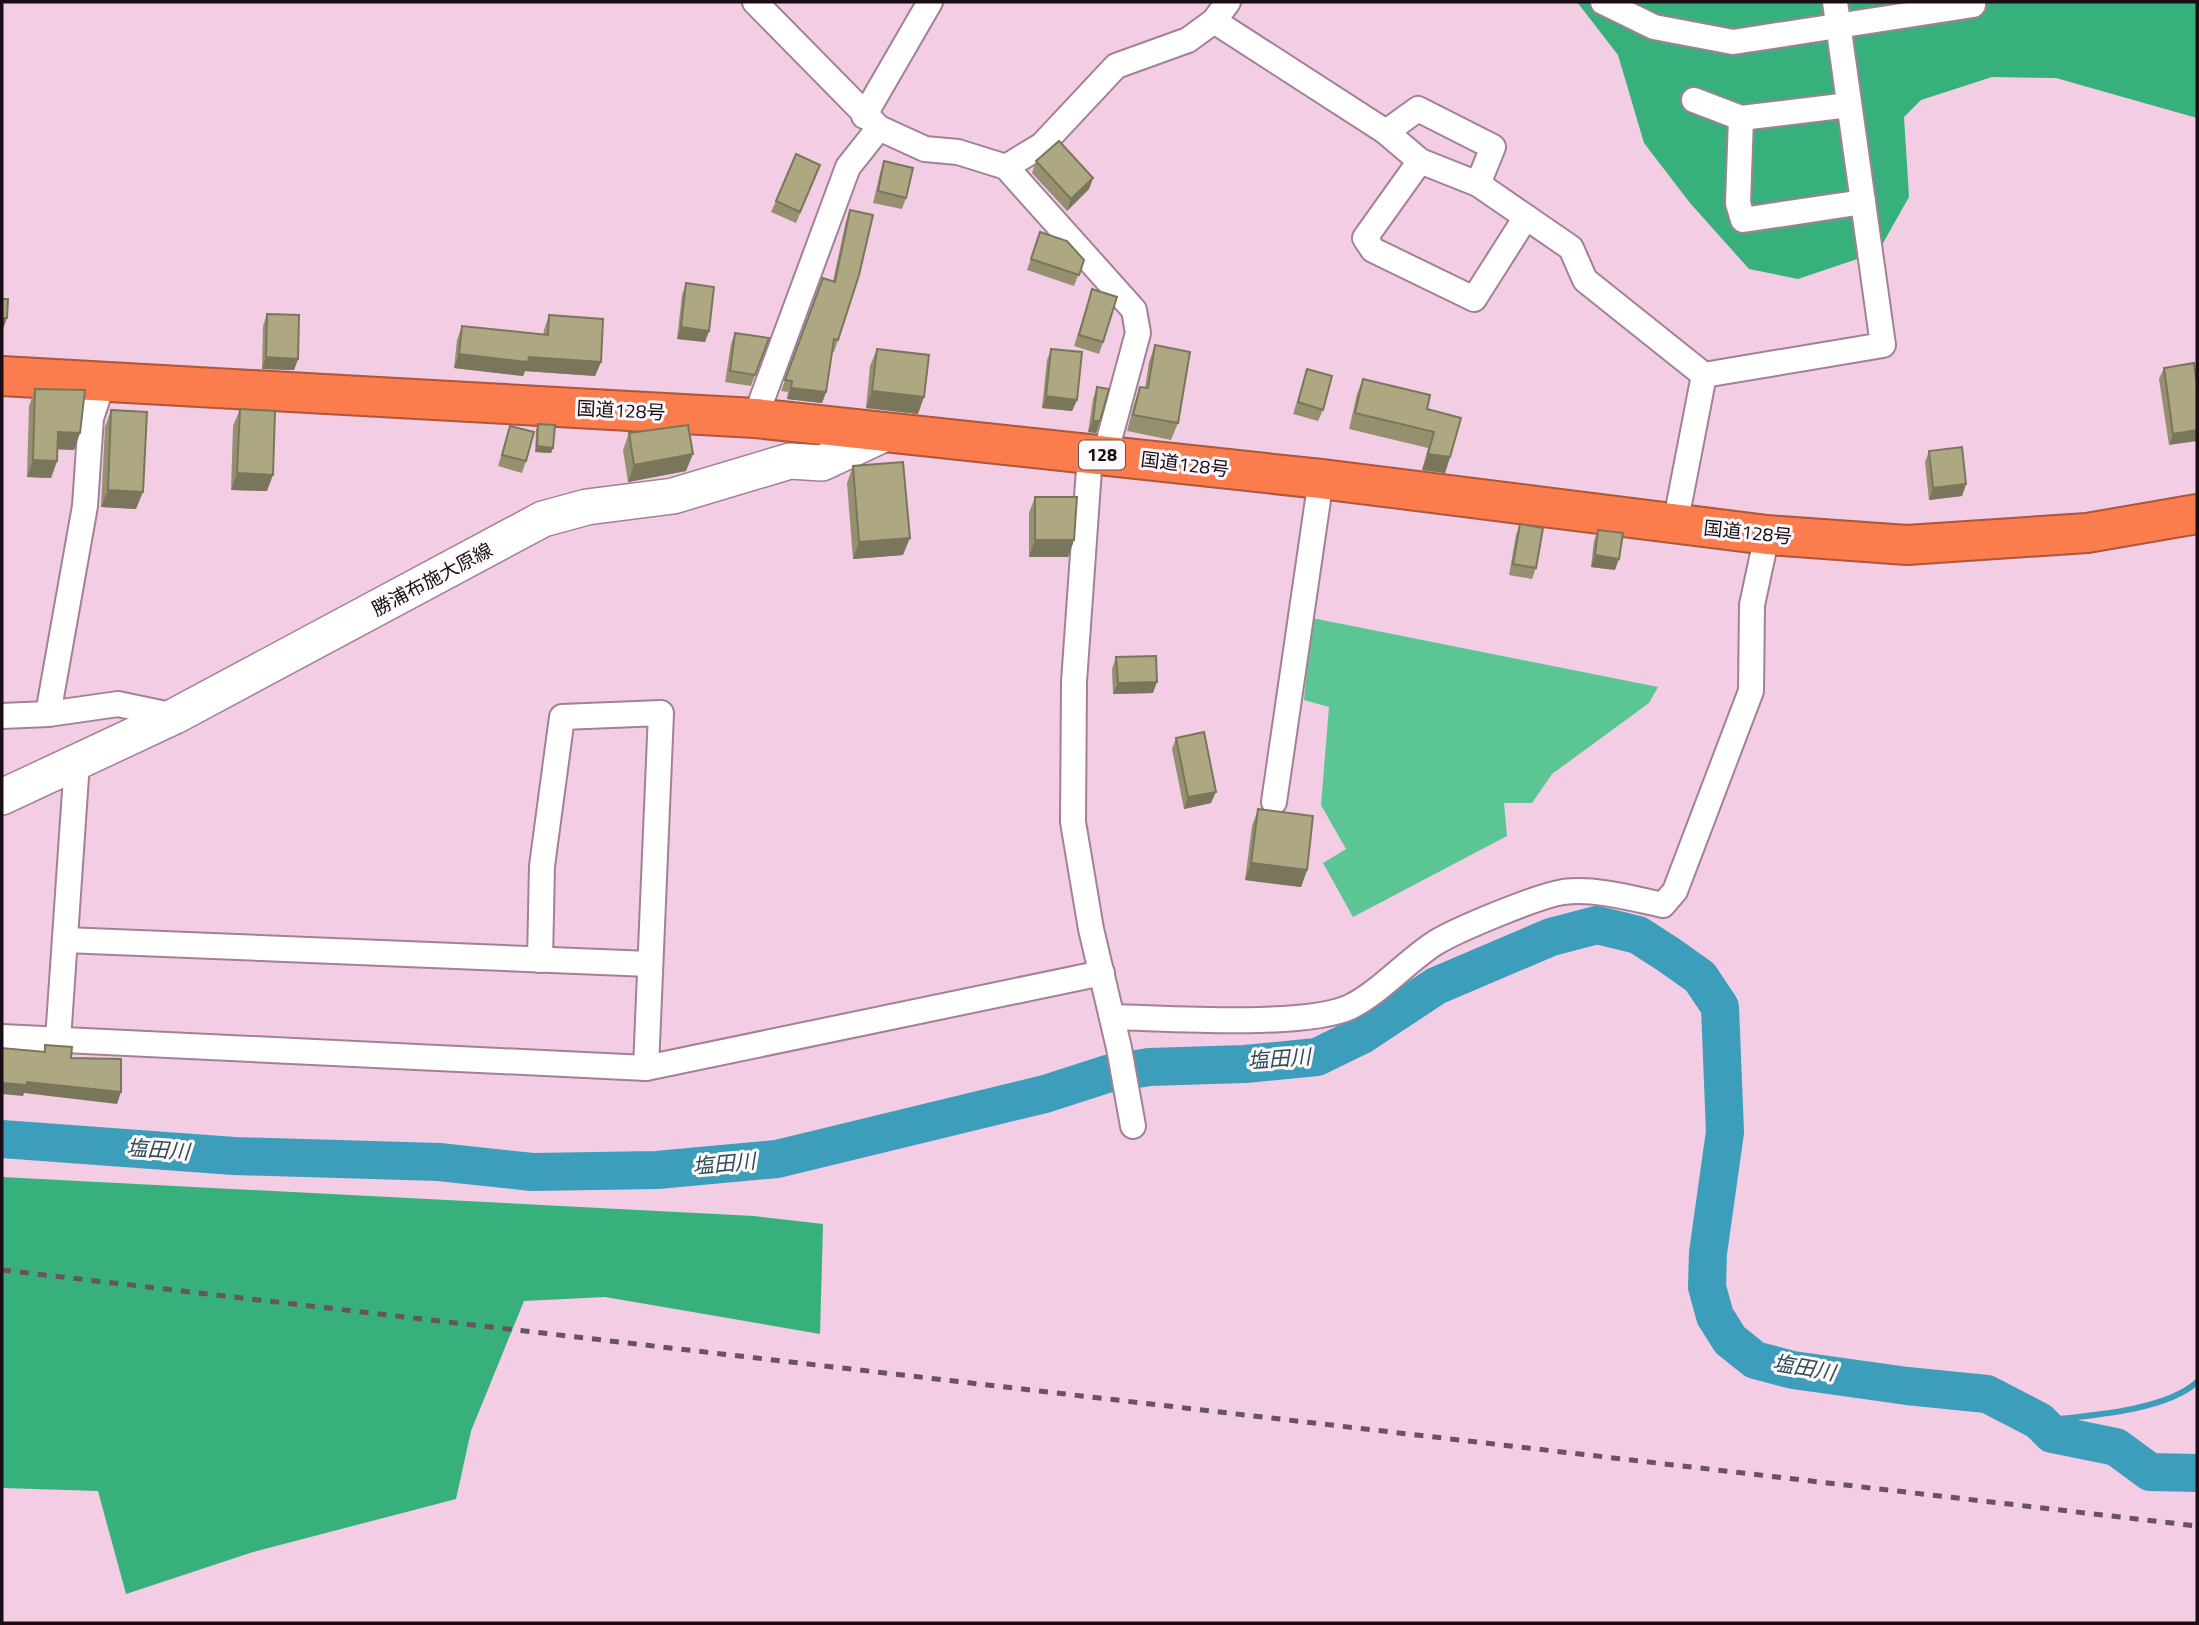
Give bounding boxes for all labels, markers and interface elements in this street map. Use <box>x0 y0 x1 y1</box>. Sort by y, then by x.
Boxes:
street label: 国道128号 <box>576 393 666 426</box>
road number: 128 <box>1079 440 1125 470</box>
street label: 国道128号 <box>1139 444 1231 483</box>
street label: 国道128号 <box>1702 512 1794 551</box>
street label: 勝浦布施大原線 <box>366 535 497 623</box>
water label: 塩田川 <box>1246 1040 1313 1076</box>
water label: 塩田川 <box>126 1131 193 1167</box>
water label: 塩田川 <box>691 1144 759 1182</box>
water label: 塩田川 <box>1770 1346 1840 1389</box>

